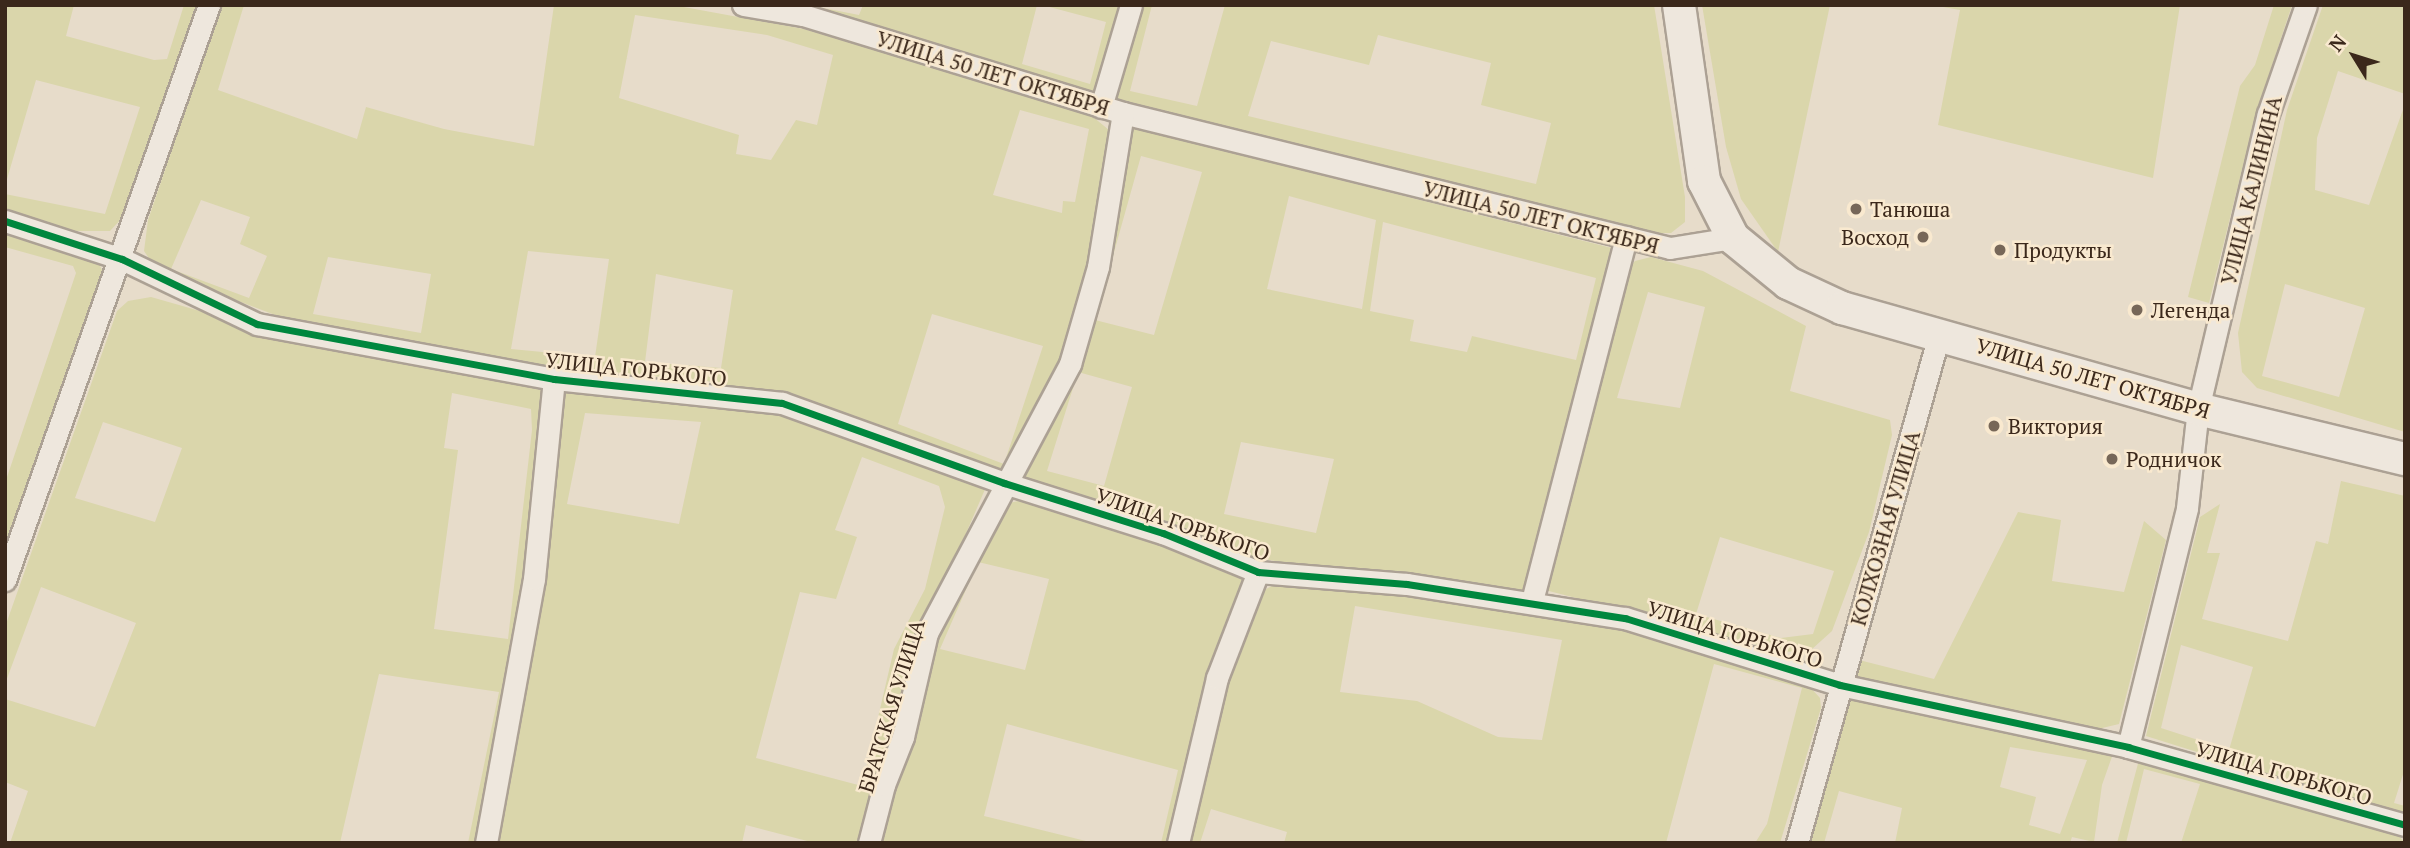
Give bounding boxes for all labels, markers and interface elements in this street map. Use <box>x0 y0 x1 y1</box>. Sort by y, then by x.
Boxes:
north arrow <box>2319 21 2389 91</box>
street label: УЛИЦА 50 ЛЕТ ОКТЯБРЯ <box>873 25 1113 121</box>
text: N <box>2323 29 2351 56</box>
street label: УЛИЦА КАЛИНИНА <box>2215 93 2287 287</box>
street label: УЛИЦА 50 ЛЕТ ОКТЯБРЯ <box>1420 175 1662 259</box>
place label: Танюша <box>1870 196 1950 222</box>
marker: Танюша <box>1848 201 1864 217</box>
place label: Восход <box>1841 224 1909 250</box>
marker: Восход <box>1915 229 1931 245</box>
place label: Продукты <box>2014 237 2112 263</box>
marker: Продукты <box>1992 242 2008 258</box>
place label: Легенда <box>2151 297 2230 323</box>
marker: Легенда <box>2129 302 2145 318</box>
street label: УЛИЦА 50 ЛЕТ ОКТЯБРЯ <box>1973 332 2213 424</box>
street label: УЛИЦА ГОРЬКОГО <box>544 347 728 391</box>
place label: Виктория <box>2008 413 2103 439</box>
marker: Виктория <box>1986 418 2002 434</box>
street label: КОЛХОЗНАЯ УЛИЦА <box>1845 427 1925 629</box>
place label: Родничок <box>2126 446 2221 472</box>
marker: Родничок <box>2104 451 2120 467</box>
street label: УЛИЦА ГОРЬКОГО <box>1092 482 1274 566</box>
street label: УЛИЦА ГОРЬКОГО <box>1644 595 1826 673</box>
street label: БРАТСКАЯ УЛИЦА <box>853 616 929 796</box>
street label: УЛИЦА ГОРЬКОГО <box>2193 736 2375 810</box>

